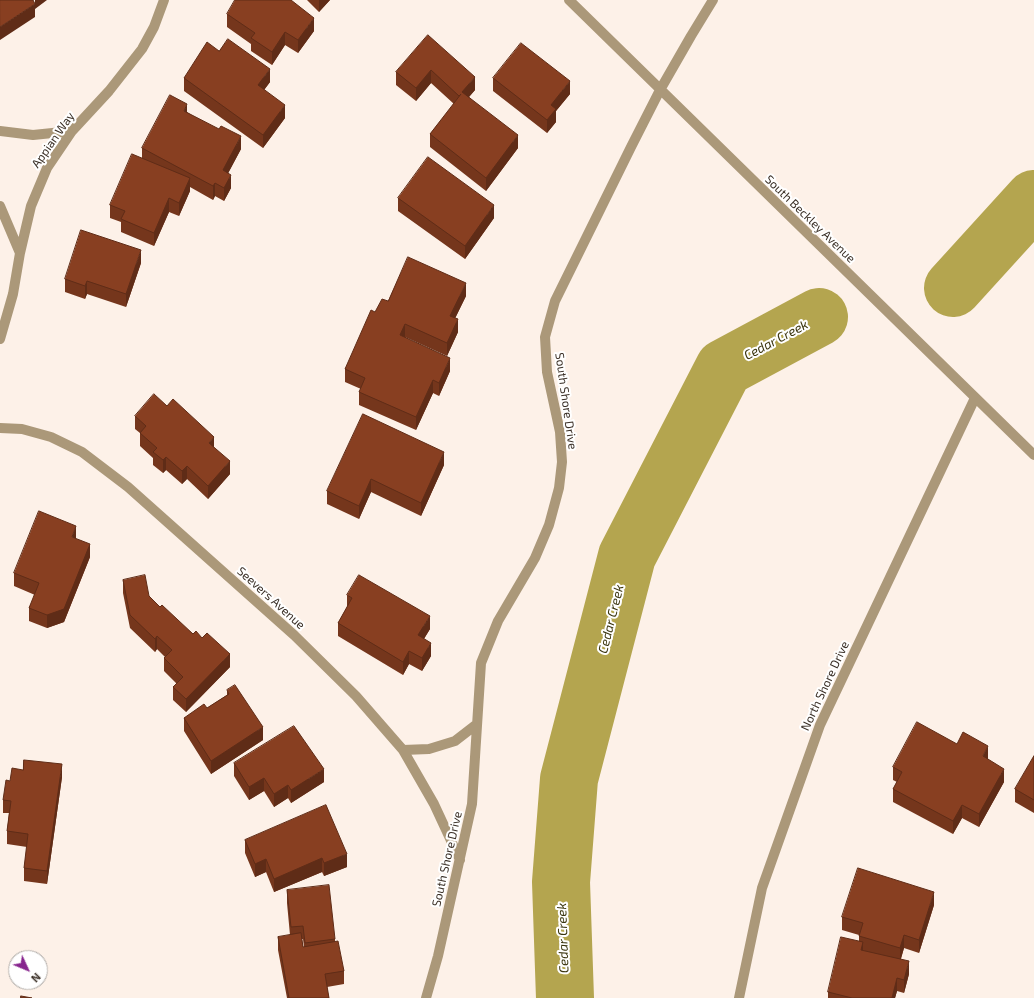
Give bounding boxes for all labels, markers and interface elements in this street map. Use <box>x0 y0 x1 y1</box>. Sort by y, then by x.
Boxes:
street label: Appian Way <box>29 109 77 171</box>
street label: South Beckley Avenue <box>762 172 858 266</box>
water label: Cedar Creek <box>741 317 811 363</box>
street label: South Shore Drive <box>552 352 580 450</box>
street label: Seevers Avenue <box>234 564 308 632</box>
water label: Cedar Creek <box>595 583 627 655</box>
street label: North Shore Drive <box>798 639 852 733</box>
street label: South Shore Drive <box>429 810 465 908</box>
water label: Cedar Creek <box>554 903 572 973</box>
north arrow <box>8 950 48 990</box>
text: N <box>29 971 44 985</box>

